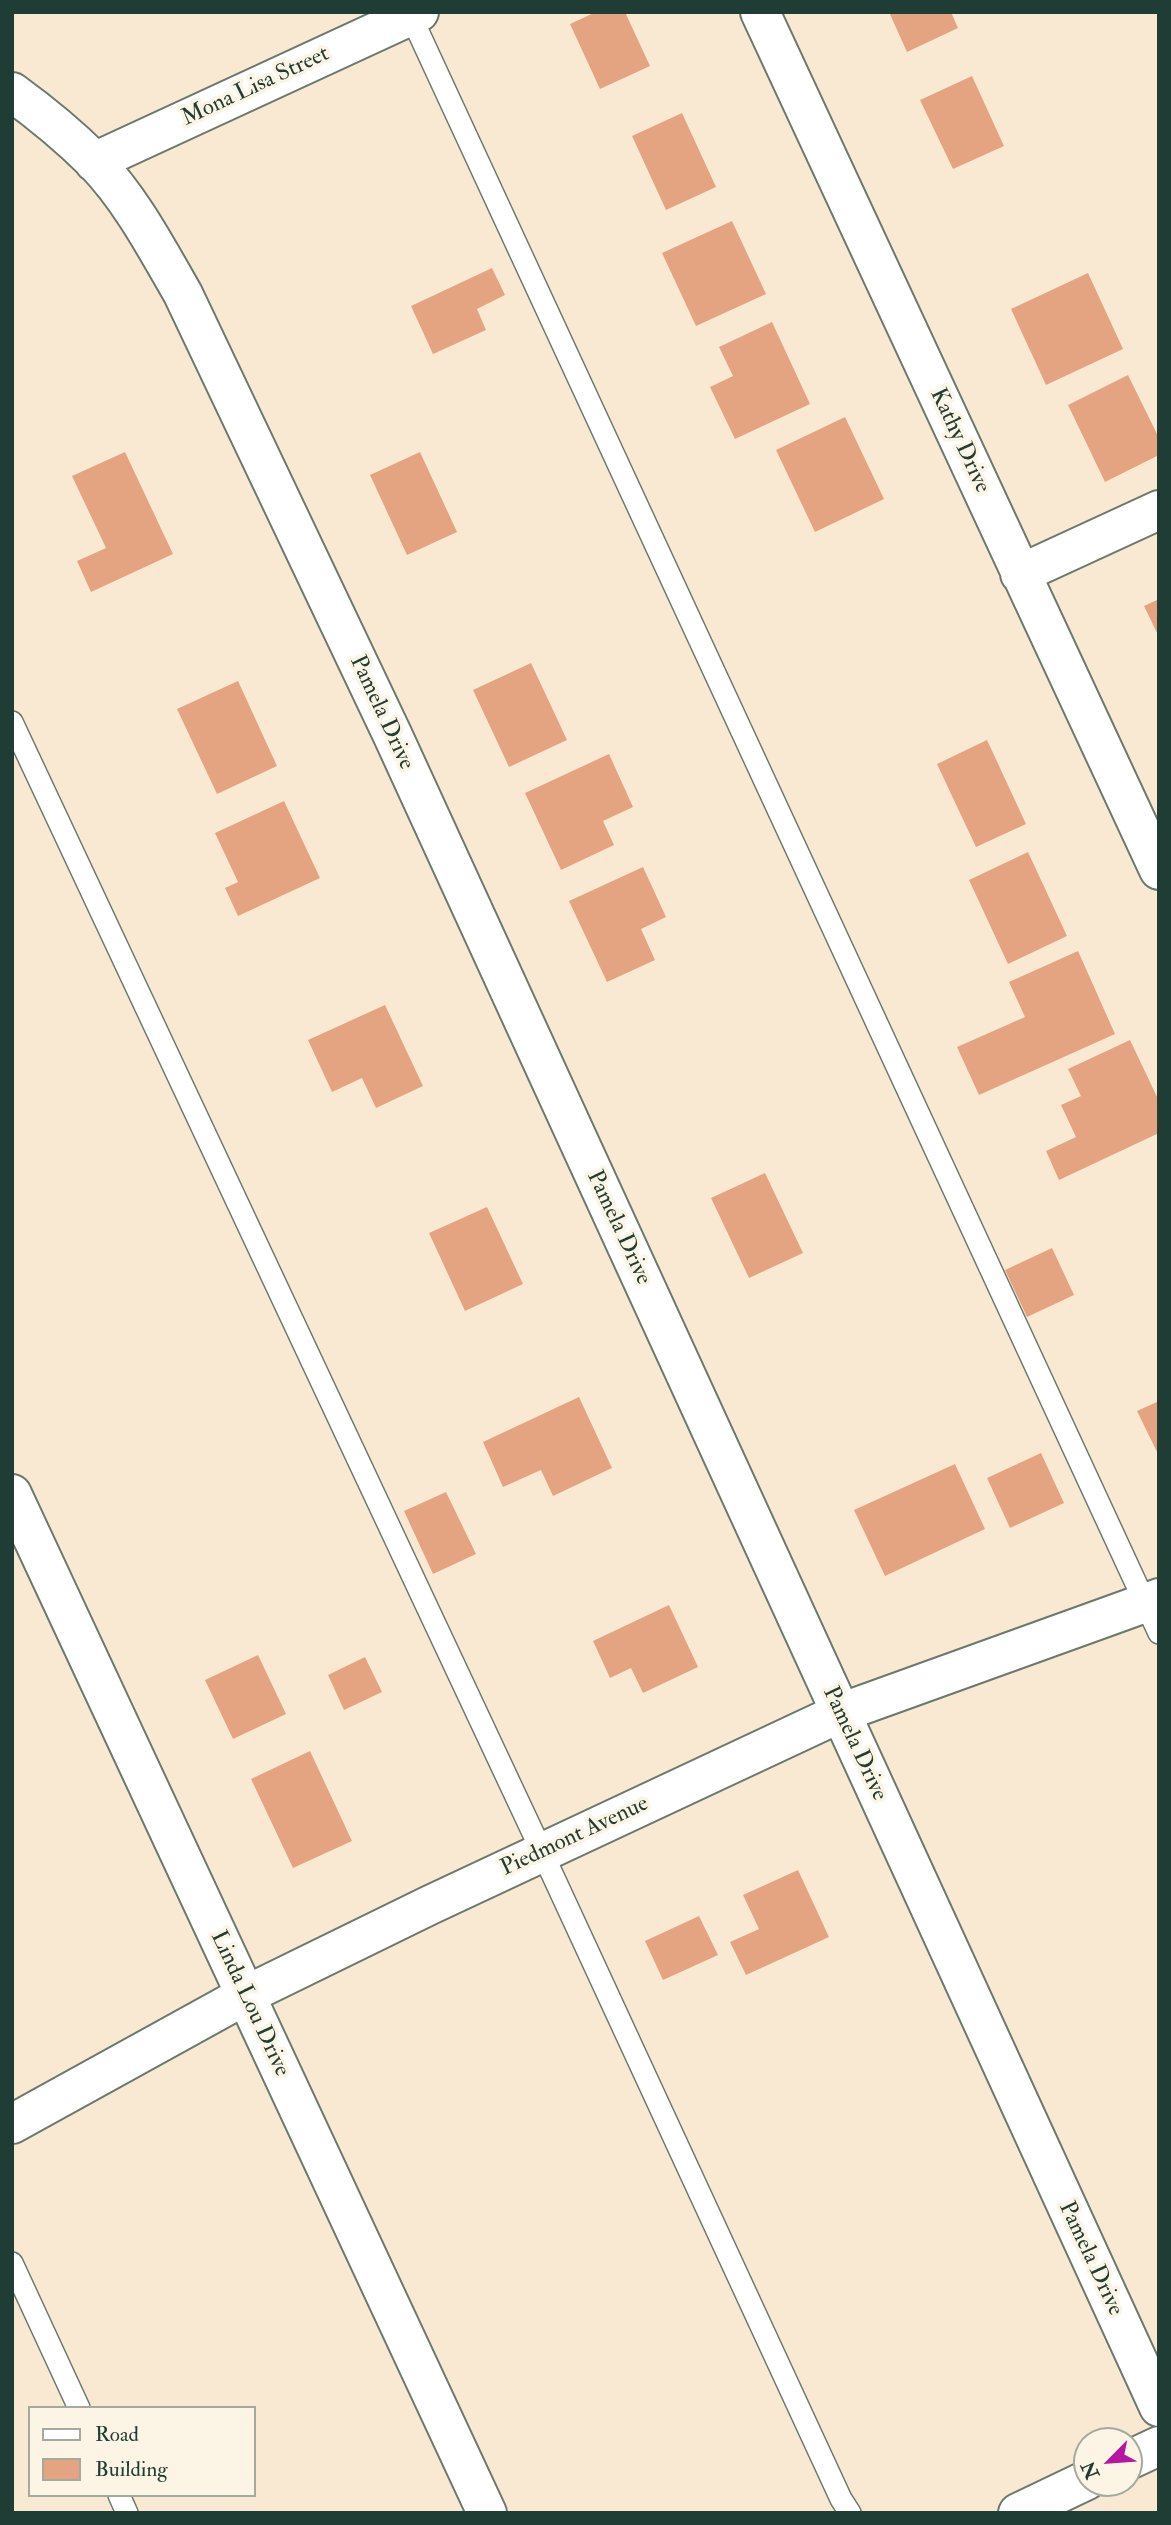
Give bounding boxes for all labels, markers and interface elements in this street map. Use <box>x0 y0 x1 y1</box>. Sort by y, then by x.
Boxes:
street label: Mona Lisa Street <box>178 41 334 133</box>
street label: Kathy Drive <box>923 384 995 498</box>
street label: Pamela Drive <box>343 652 419 774</box>
street label: Pamela Drive <box>580 1167 656 1289</box>
street label: Pamela Drive <box>816 1683 892 1805</box>
street label: Piedmont Avenue <box>497 1791 653 1883</box>
street label: Linda Lou Drive <box>203 1927 295 2081</box>
street label: Pamela Drive <box>1052 2198 1128 2320</box>
legend <box>28 2406 256 2497</box>
text: Road <box>95 2421 139 2448</box>
north arrow <box>1073 2427 1143 2497</box>
text: Building <box>95 2456 168 2483</box>
text: N <box>1076 2457 1105 2483</box>

